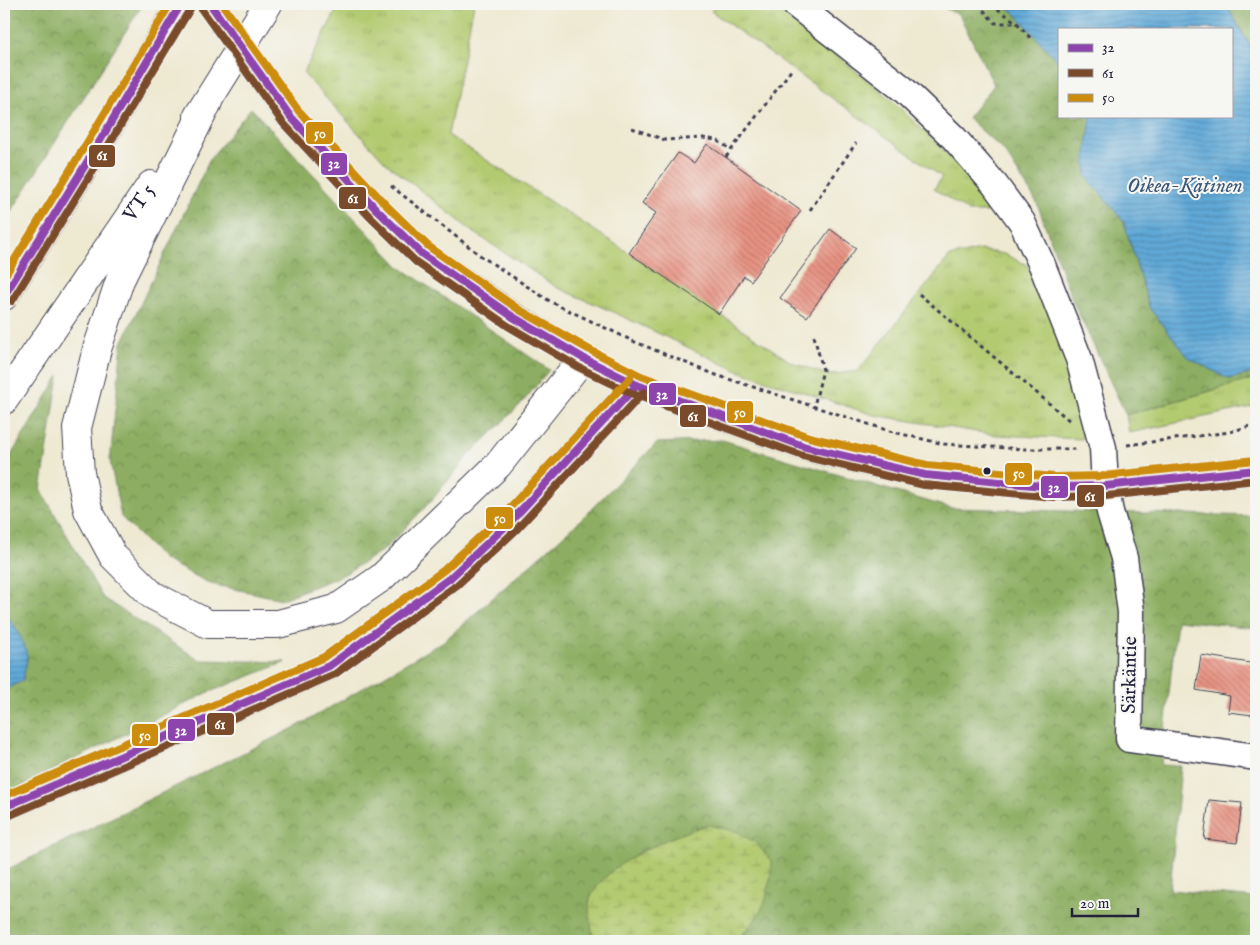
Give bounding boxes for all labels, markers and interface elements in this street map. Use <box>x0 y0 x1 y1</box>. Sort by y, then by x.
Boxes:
legend <box>1058 28 1232 118</box>
text: 32 <box>1102 38 1115 57</box>
text: 61 <box>1102 64 1114 83</box>
text: 50 <box>1102 88 1115 107</box>
line badge: 50 <box>305 121 334 145</box>
text: 50 <box>314 125 326 143</box>
line badge: 61 <box>88 144 116 168</box>
text: 61 <box>96 147 108 165</box>
line badge: 32 <box>320 152 348 176</box>
text: 32 <box>328 155 340 173</box>
water label: Oikea-Kätinen <box>1127 173 1243 200</box>
street label: VT 5 <box>117 179 160 227</box>
line badge: 61 <box>338 186 367 210</box>
text: 61 <box>347 190 359 208</box>
line badge: 32 <box>648 382 677 406</box>
text: 32 <box>656 386 668 404</box>
line badge: 50 <box>726 400 754 424</box>
line badge: 61 <box>679 404 707 428</box>
text: 50 <box>734 404 746 422</box>
text: 61 <box>687 408 699 426</box>
line badge: 50 <box>1004 462 1033 486</box>
text: 50 <box>1013 465 1025 483</box>
unlabelled marker <box>982 466 992 476</box>
line badge: 32 <box>1040 475 1069 499</box>
text: 32 <box>1048 479 1060 497</box>
line badge: 61 <box>1076 484 1105 508</box>
text: 61 <box>1084 488 1096 506</box>
line badge: 50 <box>485 506 514 530</box>
text: 50 <box>494 510 506 528</box>
street label: Särkäntie <box>1117 636 1143 714</box>
line badge: 61 <box>206 712 235 736</box>
text: 61 <box>214 716 226 734</box>
line badge: 32 <box>167 718 196 742</box>
text: 32 <box>175 722 187 740</box>
line badge: 50 <box>131 723 159 747</box>
text: 50 <box>139 727 151 745</box>
scale bar <box>1072 885 1139 917</box>
text: 20 m <box>1080 894 1110 913</box>

